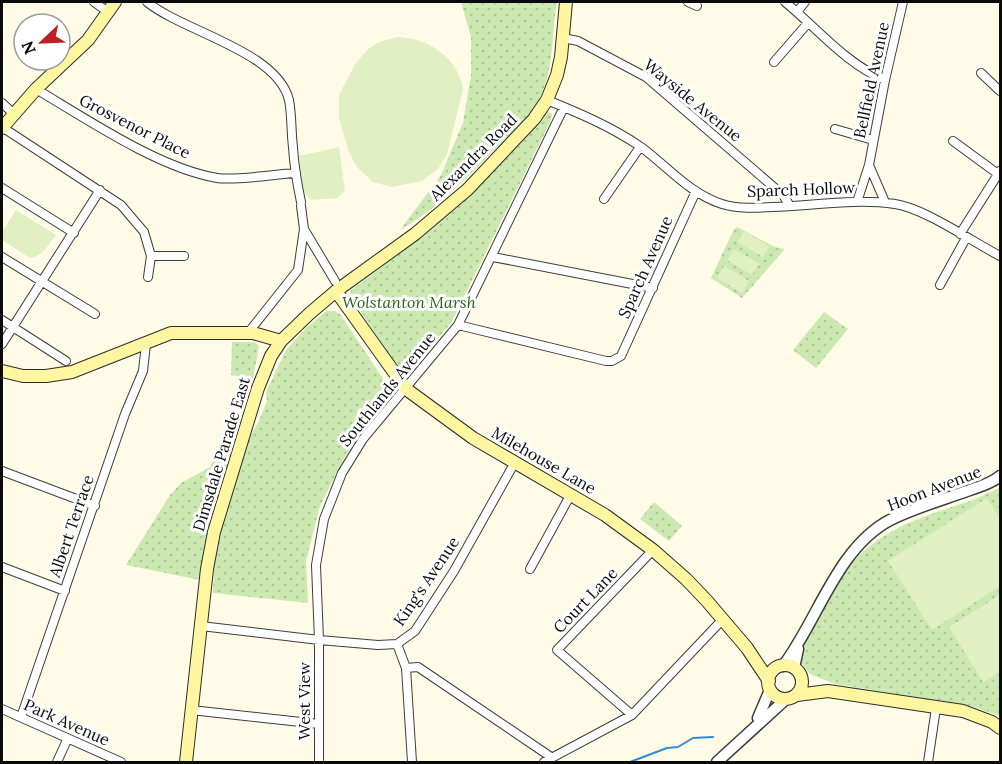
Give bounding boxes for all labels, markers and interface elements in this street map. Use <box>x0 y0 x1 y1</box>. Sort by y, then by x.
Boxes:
north arrow <box>12 12 72 72</box>
street label: Bellfield Avenue <box>849 20 893 140</box>
text: N <box>17 38 40 57</box>
street label: Wayside Avenue <box>640 54 746 146</box>
street label: Grosvenor Place <box>76 89 194 163</box>
street label: Alexandra Road <box>424 109 521 206</box>
street label: Sparch Hollow <box>747 177 856 201</box>
street label: Sparch Avenue <box>613 212 677 321</box>
park label: Wolstanton Marsh <box>342 292 476 312</box>
street label: Southlands Avenue <box>335 327 440 450</box>
street label: Dimsdale Parade East <box>188 374 254 534</box>
street label: Milehouse Lane <box>488 422 600 498</box>
street label: Hoon Avenue <box>884 461 984 515</box>
street label: Albert Terrace <box>44 472 98 581</box>
street label: King's Avenue <box>389 532 463 629</box>
street label: Court Lane <box>549 563 622 637</box>
street label: West View <box>294 662 314 740</box>
street label: Park Avenue <box>21 694 113 750</box>

